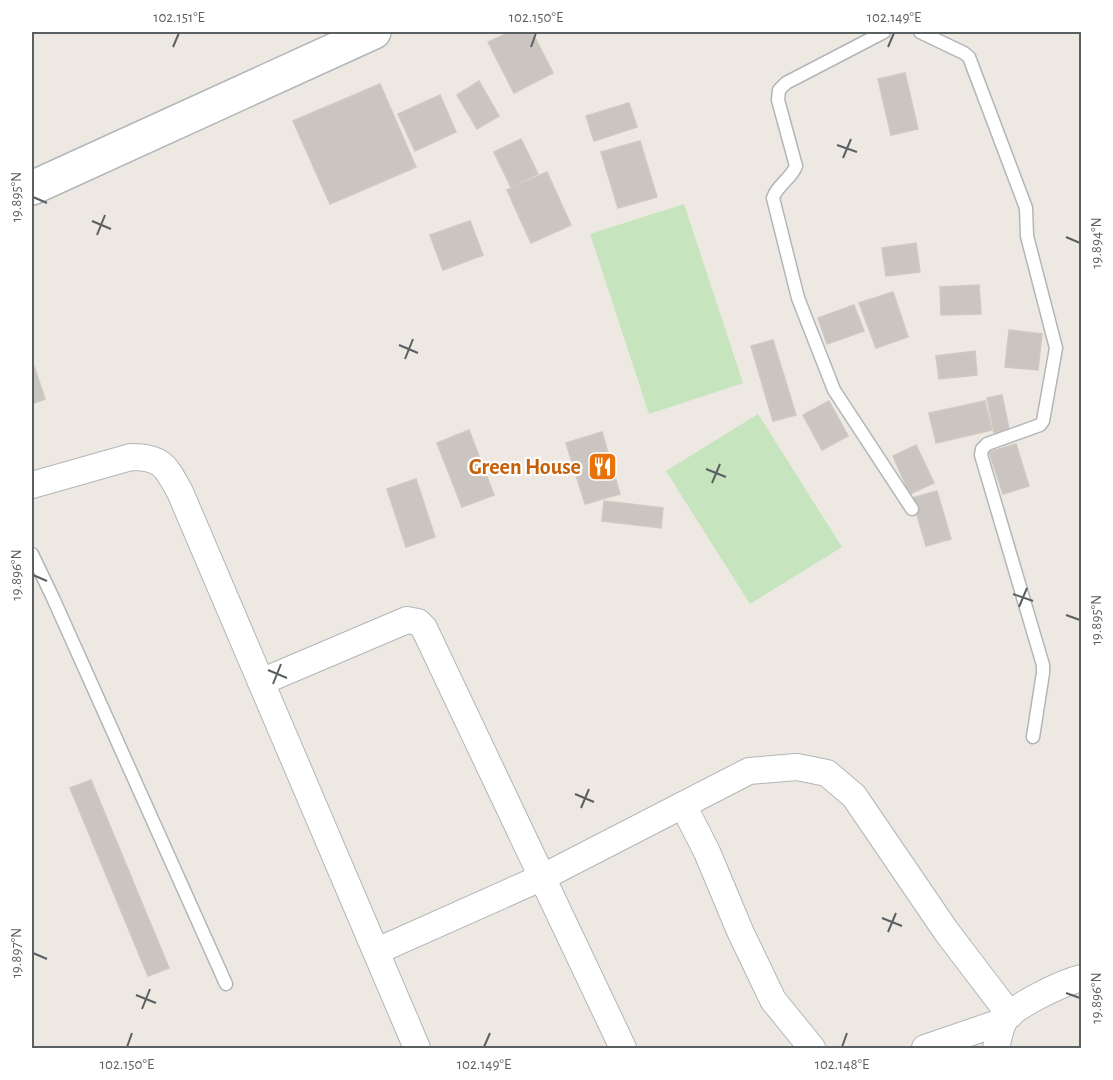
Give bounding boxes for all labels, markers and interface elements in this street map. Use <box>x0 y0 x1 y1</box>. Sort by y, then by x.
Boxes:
text: 102.151°E <box>153 10 205 25</box>
text: 102.150°E <box>509 10 563 25</box>
text: 102.149°E <box>867 10 921 25</box>
text: 19.895°N <box>9 172 24 222</box>
text: 19.894°N <box>1089 217 1104 269</box>
restaurant icon: Green House <box>586 451 618 483</box>
place label: Green House <box>469 456 581 478</box>
text: 19.896°N <box>9 549 24 601</box>
text: 19.895°N <box>1089 595 1104 645</box>
text: 19.897°N <box>9 928 24 978</box>
text: 19.896°N <box>1089 972 1104 1024</box>
text: 102.150°E <box>100 1057 154 1072</box>
text: 102.149°E <box>457 1057 511 1072</box>
text: 102.148°E <box>815 1057 869 1072</box>

